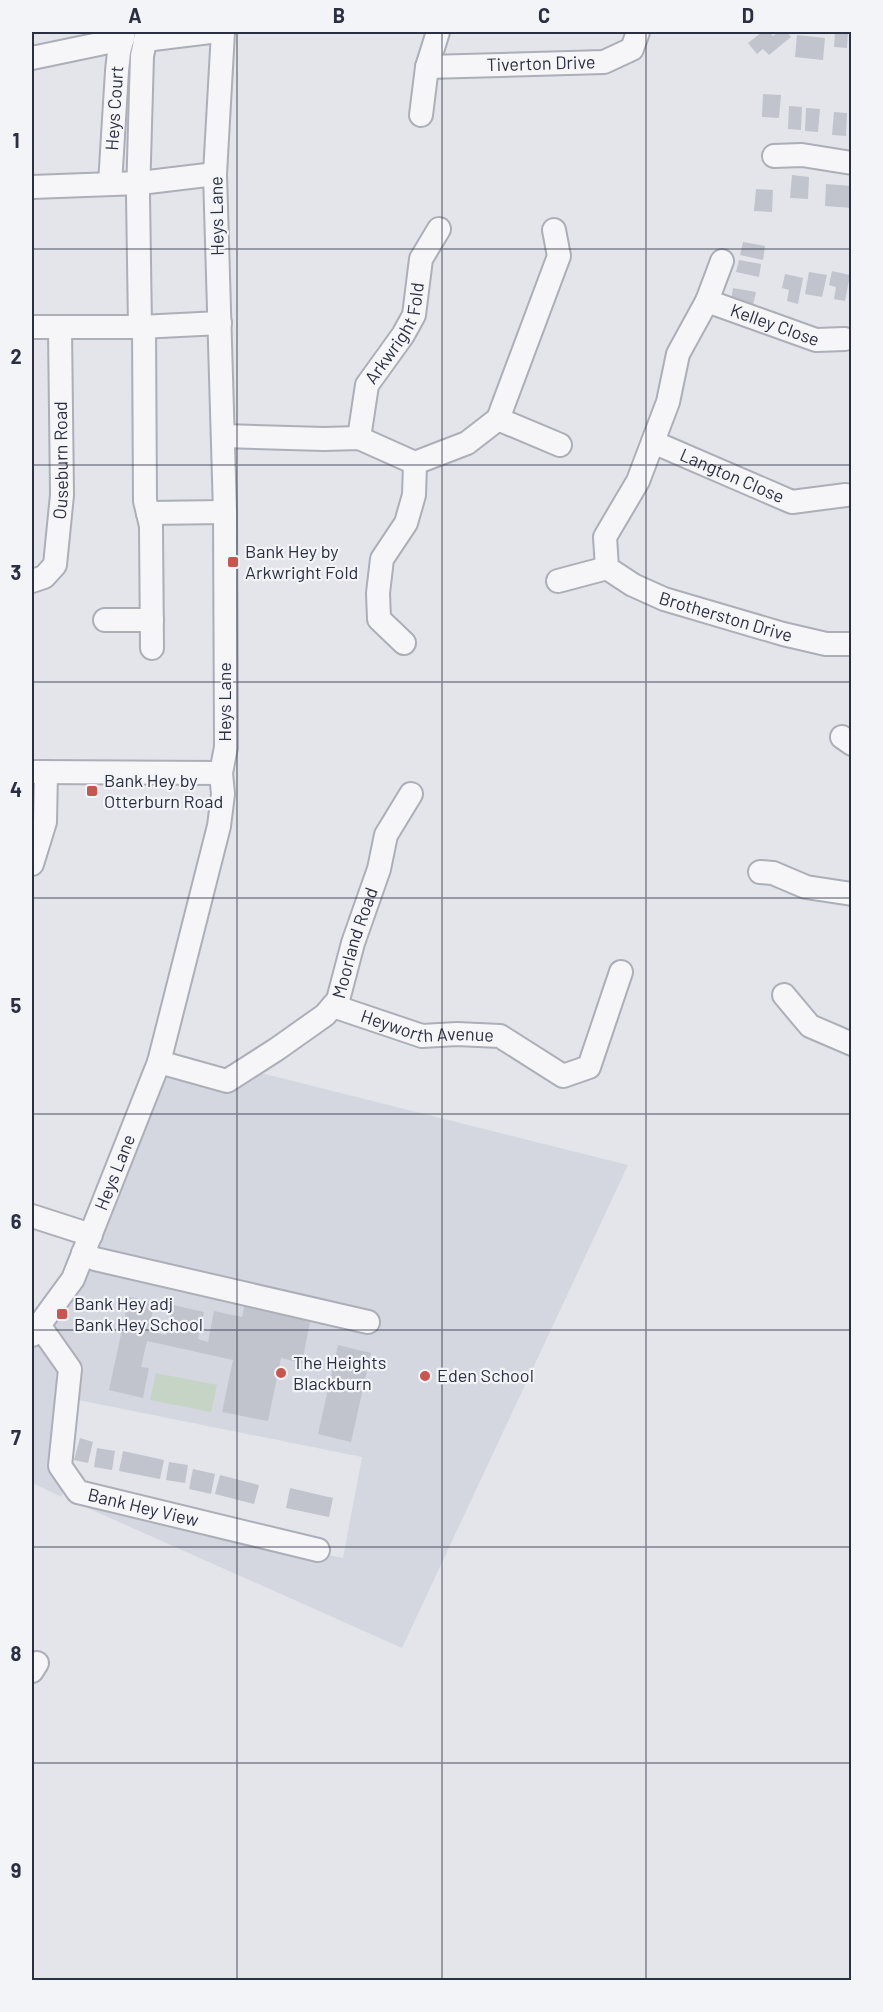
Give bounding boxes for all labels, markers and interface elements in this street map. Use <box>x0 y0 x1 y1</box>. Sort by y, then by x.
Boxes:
text: A <box>128 3 142 27</box>
text: B <box>333 3 345 27</box>
text: C <box>538 3 550 27</box>
text: D <box>742 3 754 27</box>
street label: Tiverton Drive <box>486 50 596 75</box>
street label: Heys Court <box>100 65 127 151</box>
text: 1 <box>12 128 20 152</box>
street label: Heys Lane <box>204 176 228 256</box>
street label: Arkwright Fold <box>359 281 428 388</box>
street label: Kelley Close <box>728 298 823 350</box>
text: 2 <box>10 344 22 368</box>
street label: Ouseburn Road <box>48 401 72 520</box>
street label: Langton Close <box>677 443 788 507</box>
place label: Bank Hey by Arkwright Fold <box>245 540 358 583</box>
marker: Bank Hey by Arkwright Fold <box>226 555 240 569</box>
text: 3 <box>11 560 21 584</box>
street label: Brotherston Drive <box>657 586 795 646</box>
street label: Heys Lane <box>213 662 235 742</box>
place label: Bank Hey by Otterburn Road <box>104 769 223 812</box>
text: 4 <box>10 777 22 801</box>
marker: Bank Hey by Otterburn Road <box>85 784 99 798</box>
street label: Moorland Road <box>327 884 382 1001</box>
text: 5 <box>11 993 22 1017</box>
street label: Heyworth Avenue <box>358 1004 495 1046</box>
street label: Heys Lane <box>89 1131 139 1213</box>
text: 6 <box>11 1209 22 1233</box>
place label: Bank Hey adj Bank Hey School <box>74 1292 203 1335</box>
marker: Bank Hey adj Bank Hey School <box>55 1307 69 1321</box>
place label: The Heights Blackburn <box>293 1351 387 1394</box>
place label: Eden School <box>437 1364 534 1386</box>
marker: The Heights Blackburn <box>274 1366 288 1380</box>
marker: Eden School <box>418 1369 432 1383</box>
text: 7 <box>11 1425 21 1449</box>
street label: Bank Hey View <box>86 1483 201 1531</box>
text: 8 <box>11 1641 22 1665</box>
text: 9 <box>11 1858 21 1882</box>

